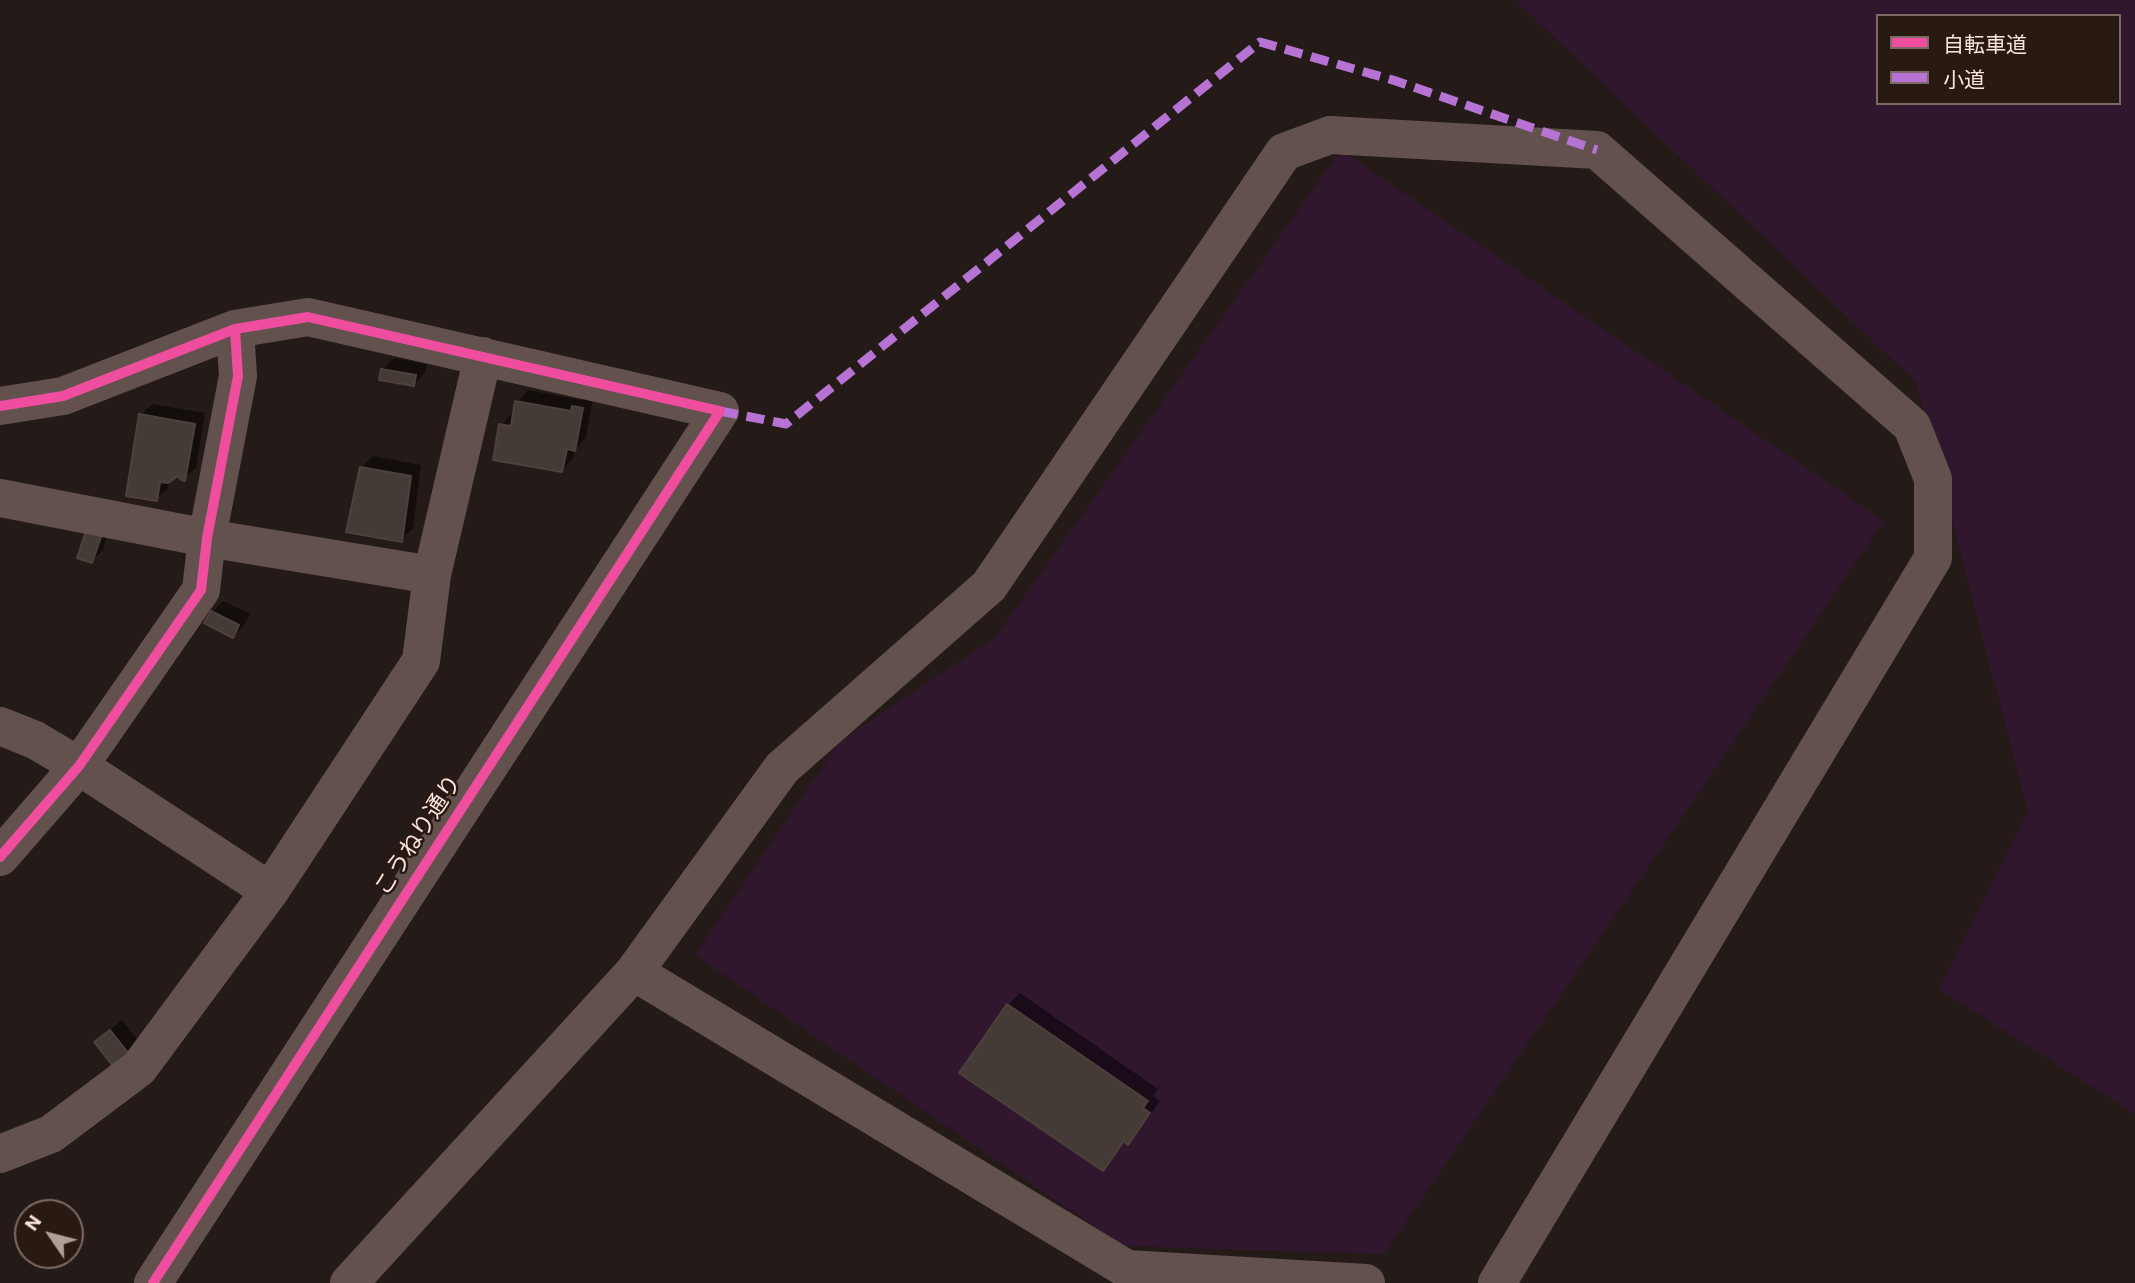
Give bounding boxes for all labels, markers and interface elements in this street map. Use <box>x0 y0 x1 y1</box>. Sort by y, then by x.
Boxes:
legend <box>1876 14 2121 105</box>
text: 自転車道 <box>1943 33 2027 57</box>
text: 小道 <box>1943 68 1985 92</box>
street label: こうねり通り <box>370 771 468 901</box>
north arrow <box>14 1199 84 1269</box>
text: N <box>20 1211 46 1235</box>

